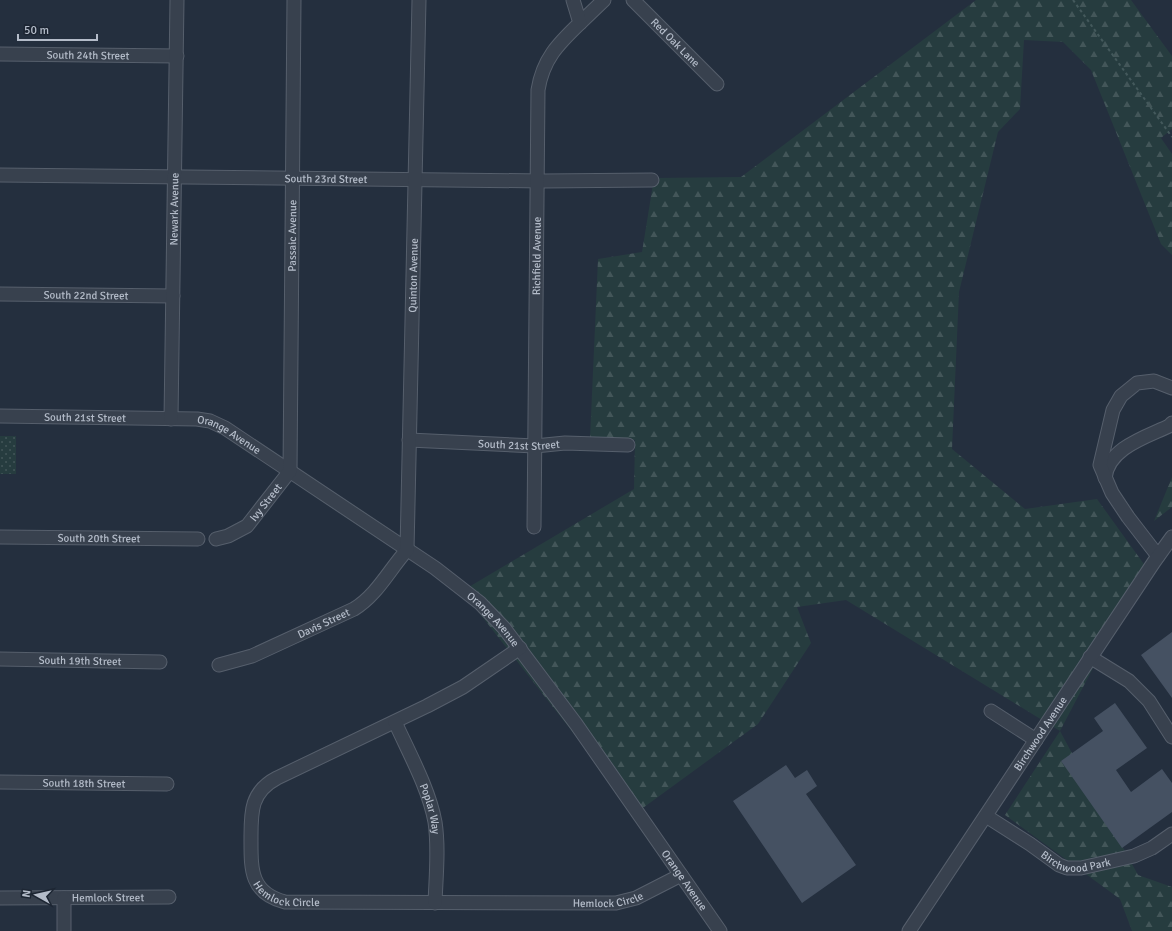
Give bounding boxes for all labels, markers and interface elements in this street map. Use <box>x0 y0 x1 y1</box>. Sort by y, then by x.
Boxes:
scale bar <box>18 16 97 42</box>
street label: Red Oak Lane <box>648 16 702 70</box>
text: 50 m <box>24 23 49 38</box>
street label: South 24th Street <box>46 49 130 62</box>
street label: South 23rd Street <box>284 172 368 186</box>
street label: Newark Avenue <box>167 173 182 246</box>
street label: Passaic Avenue <box>286 200 299 272</box>
street label: Richfield Avenue <box>530 217 544 295</box>
street label: Quinton Avenue <box>406 238 421 313</box>
street label: South 22nd Street <box>43 289 129 302</box>
street label: South 21st Street <box>44 411 126 425</box>
street label: Orange Avenue <box>196 413 263 457</box>
street label: South 21st Street <box>478 437 561 453</box>
street label: Ivy Street <box>247 481 285 524</box>
street label: South 20th Street <box>57 532 141 545</box>
street label: Orange Avenue <box>464 589 522 650</box>
street label: Davis Street <box>296 606 352 641</box>
street label: South 19th Street <box>38 654 122 668</box>
street label: Birchwood Avenue <box>1011 694 1070 773</box>
street label: South 18th Street <box>42 777 126 791</box>
street label: Poplar Way <box>417 782 442 836</box>
street label: Orange Avenue <box>659 848 710 913</box>
street label: Birchwood Park <box>1038 848 1112 876</box>
north arrow <box>16 875 56 915</box>
street label: Hemlock Circle <box>250 879 320 909</box>
text: N <box>20 889 34 898</box>
street label: Hemlock Circle <box>573 889 645 910</box>
street label: Hemlock Street <box>72 891 144 905</box>

